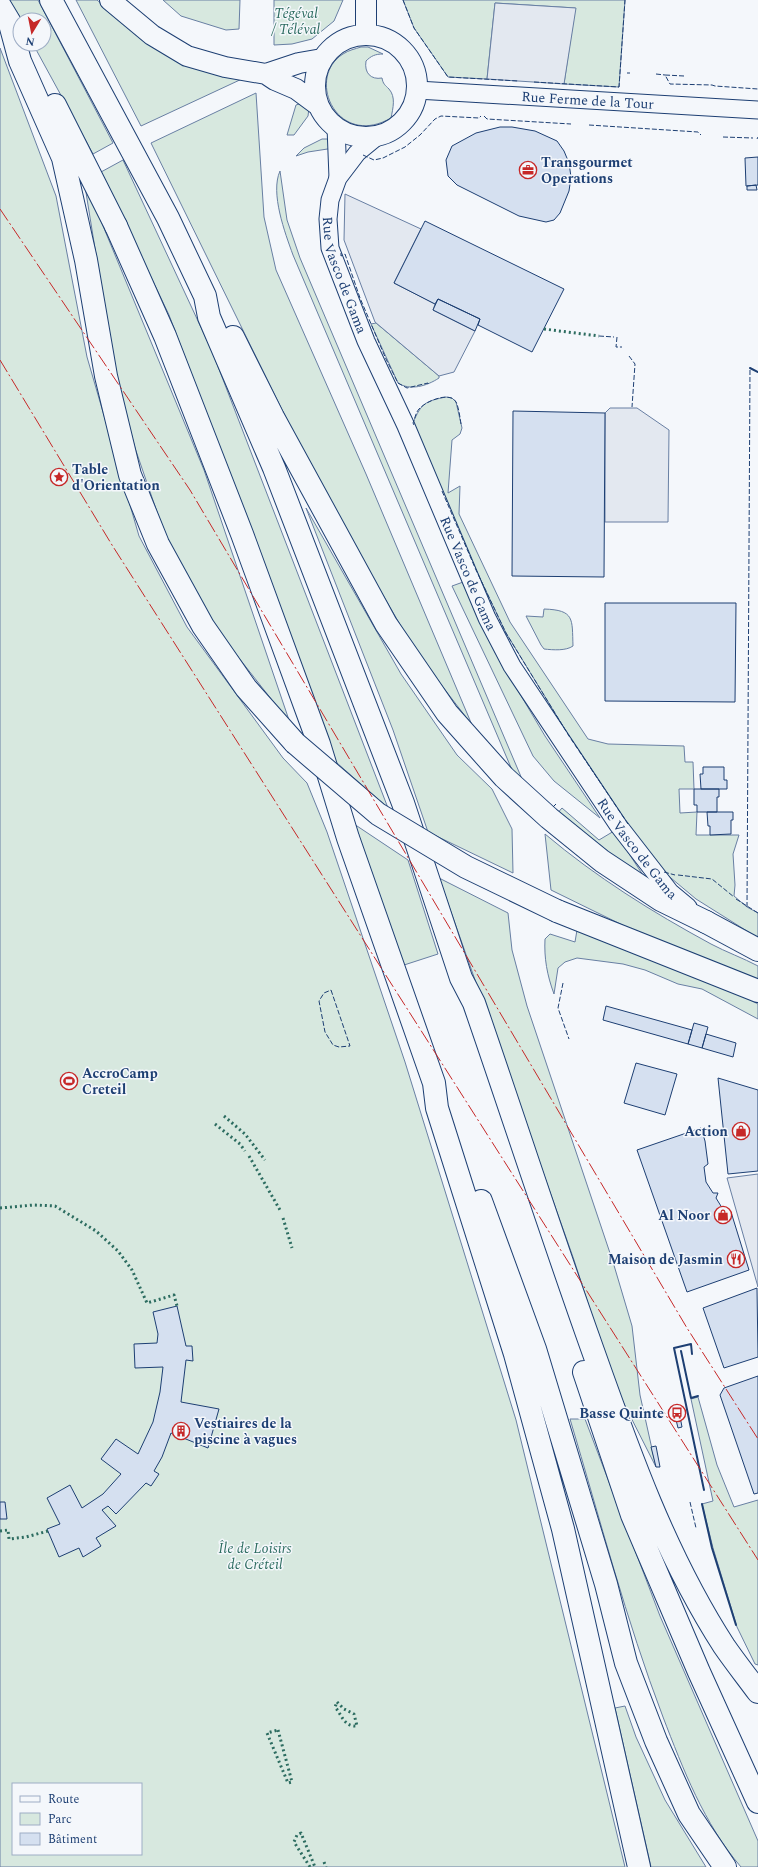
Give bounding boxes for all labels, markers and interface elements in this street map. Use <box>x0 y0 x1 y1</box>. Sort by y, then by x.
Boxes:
park label: Tégéval / Téléval <box>271 3 321 40</box>
north arrow <box>12 12 52 52</box>
text: N <box>24 32 36 51</box>
street label: Rue Ferme de la Tour <box>521 86 655 115</box>
place label: Transgourmet Operations <box>541 152 633 189</box>
office icon: Transgourmet Operations <box>518 160 538 180</box>
street label: Rue Vasco de Gama <box>317 216 372 337</box>
place label: Table d'Orientation <box>72 459 160 496</box>
place icon: Table d'Orientation <box>49 467 69 487</box>
street label: Rue Vasco de Gama <box>434 513 502 634</box>
street label: Rue Vasco de Gama <box>592 794 682 905</box>
place label: AccroCamp Creteil <box>82 1063 158 1100</box>
sports icon: AccroCamp Creteil <box>59 1071 79 1091</box>
place label: Action <box>684 1121 728 1142</box>
shop icon: Action <box>731 1121 751 1141</box>
place label: Al Noor <box>658 1205 710 1226</box>
shop icon: Al Noor <box>713 1205 733 1225</box>
place label: Maison de Jasmin <box>608 1249 723 1270</box>
restaurant icon: Maison de Jasmin <box>726 1249 746 1269</box>
place label: Basse Quinte <box>579 1403 664 1424</box>
bus stop icon: Basse Quinte <box>667 1403 687 1423</box>
place label: Vestiaires de la piscine à vagues <box>194 1413 297 1450</box>
building icon: Vestiaires de la piscine à vagues <box>171 1421 191 1441</box>
park label: Île de Loisirs de Créteil <box>219 1538 292 1575</box>
legend <box>12 1783 142 1855</box>
text: Route <box>48 1790 79 1809</box>
text: Parc <box>48 1810 72 1829</box>
text: Bâtiment <box>48 1830 97 1849</box>

